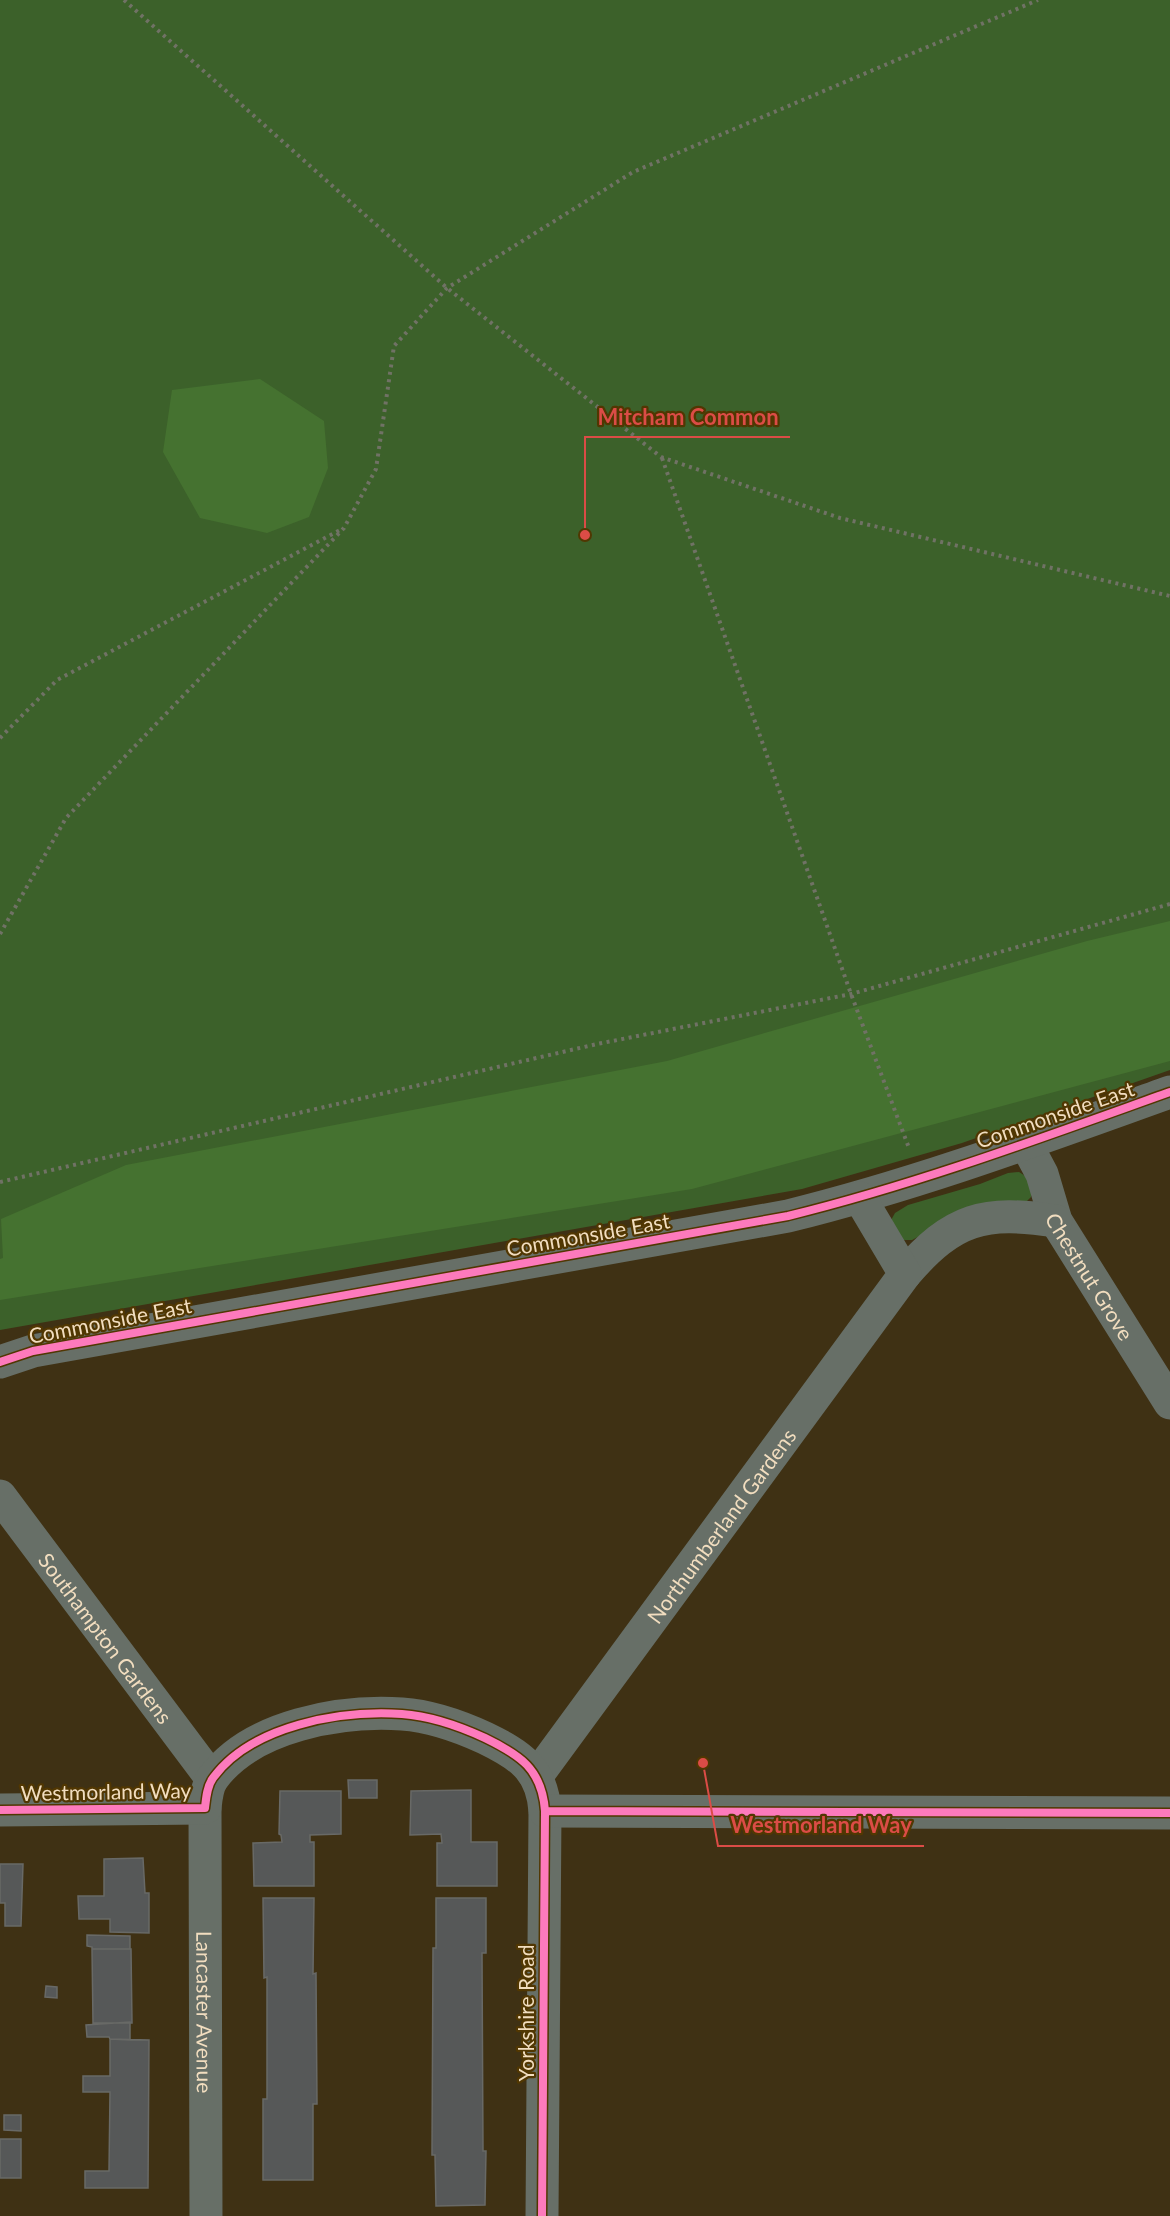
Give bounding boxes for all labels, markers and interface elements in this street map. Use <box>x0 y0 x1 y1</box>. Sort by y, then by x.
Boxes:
callout: Mitcham Common <box>585 397 790 437</box>
text: Mitcham Common <box>597 403 779 430</box>
street label: Commonside East <box>973 1075 1138 1153</box>
street label: Commonside East <box>504 1207 672 1261</box>
street label: Chestnut Grove <box>1042 1210 1140 1344</box>
street label: Commonside East <box>26 1292 194 1348</box>
street label: Northumberland Gardens <box>641 1423 800 1628</box>
street label: Southampton Gardens <box>34 1547 178 1728</box>
street label: Westmorland Way <box>20 1777 192 1805</box>
callout: Westmorland Way <box>718 1806 924 1846</box>
text: Westmorland Way <box>730 1811 912 1838</box>
street label: Lancaster Avenue <box>193 1931 218 2093</box>
street label: Yorkshire Road <box>513 1944 538 2082</box>

